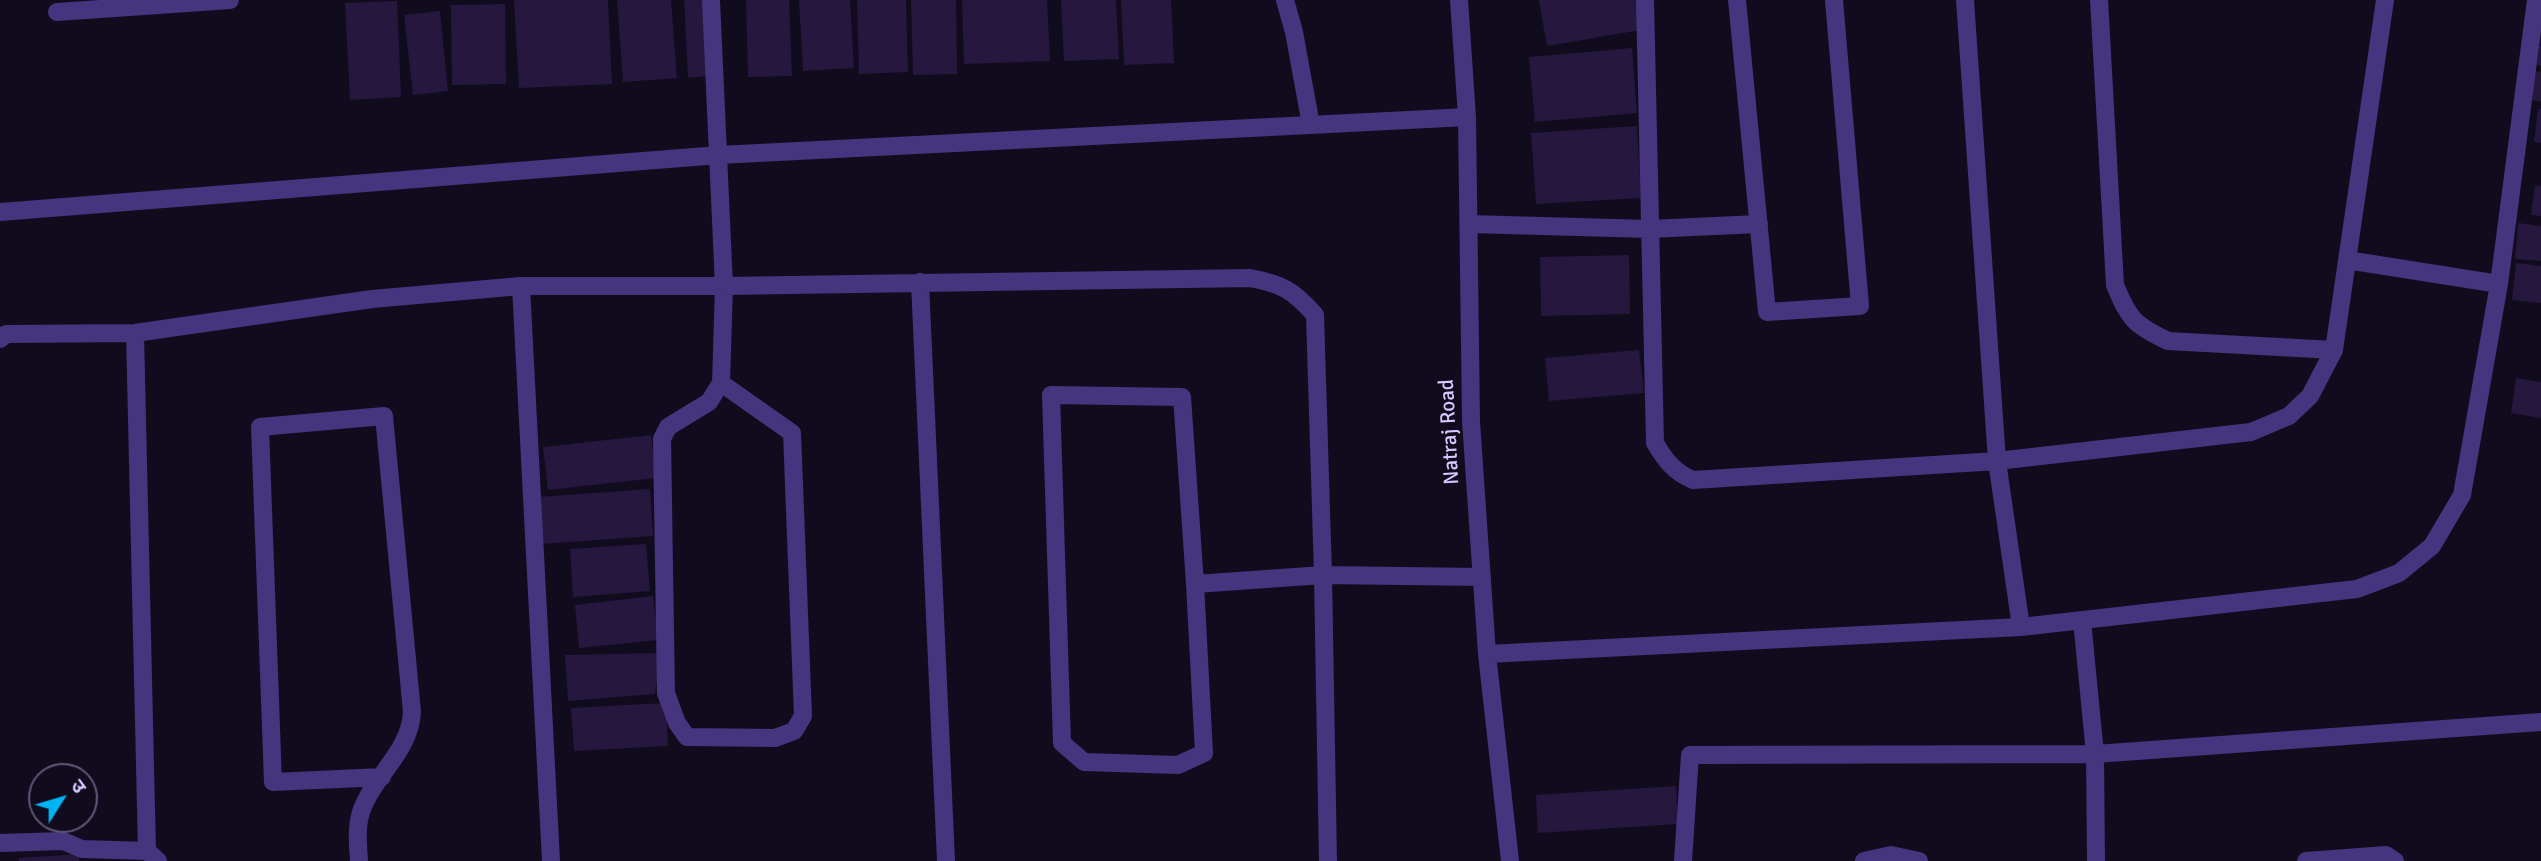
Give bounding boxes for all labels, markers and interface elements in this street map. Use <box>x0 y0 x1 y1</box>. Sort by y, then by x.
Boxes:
street label: Natraj Road <box>1435 379 1465 485</box>
north arrow <box>28 763 98 833</box>
text: उ <box>65 775 91 798</box>

